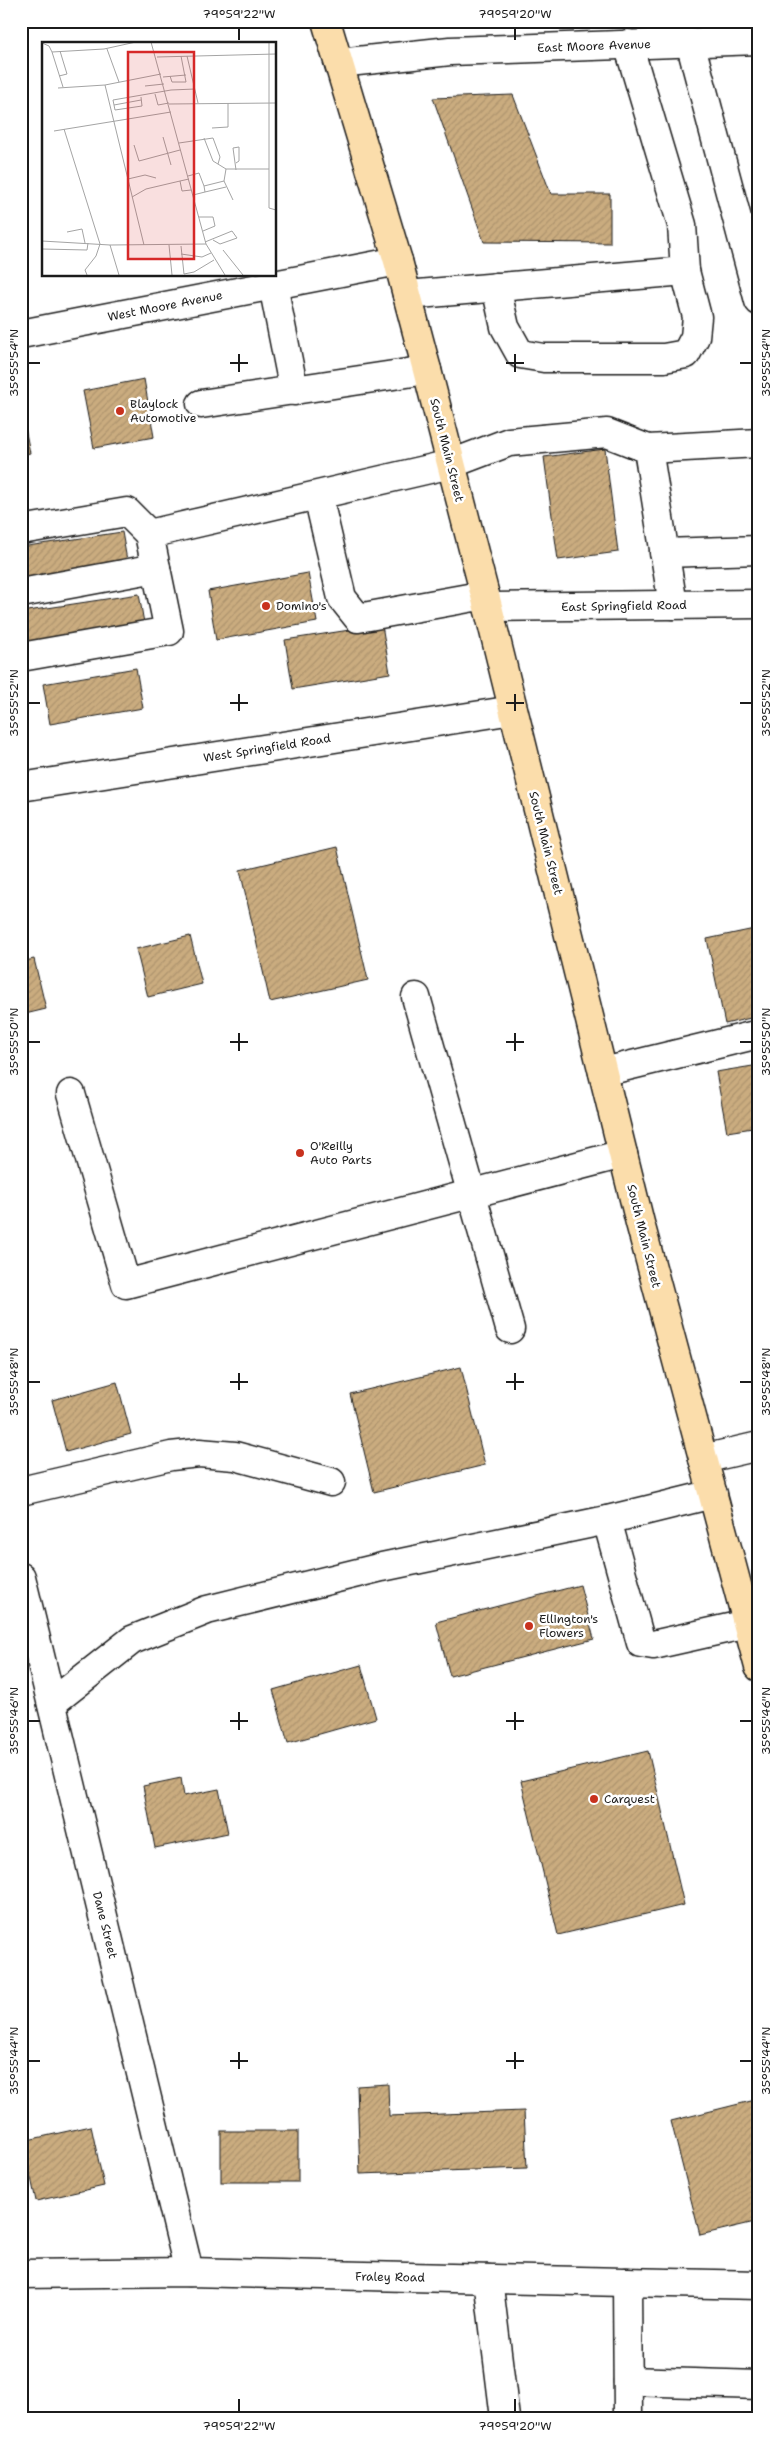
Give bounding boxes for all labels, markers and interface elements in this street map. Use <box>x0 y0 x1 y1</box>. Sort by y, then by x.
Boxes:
text: 79°59'22"W <box>202 6 276 22</box>
text: 79°59'20"W <box>478 6 552 22</box>
street label: East Moore Avenue <box>537 36 651 56</box>
inset map <box>42 42 276 276</box>
street label: West Moore Avenue <box>106 287 224 325</box>
text: 35°55'54"N <box>6 329 22 397</box>
text: 35°55'54"N <box>758 329 774 397</box>
place label: Blaylock Automotive <box>130 396 197 426</box>
street label: South Main Street <box>426 397 468 503</box>
marker: Blaylock Automotive <box>114 405 126 417</box>
street label: East Springfield Road <box>561 597 687 615</box>
place label: Domino's <box>276 598 327 614</box>
marker: Domino's <box>260 600 272 612</box>
text: 35°55'52"N <box>6 669 22 737</box>
text: 35°55'52"N <box>758 669 774 737</box>
street label: West Springfield Road <box>202 730 332 766</box>
street label: South Main Street <box>525 790 567 896</box>
text: 35°55'50"N <box>6 1008 22 1076</box>
text: 35°55'50"N <box>758 1008 774 1076</box>
place label: O'Reilly Auto Parts <box>310 1138 372 1168</box>
marker: O'Reilly Auto Parts <box>294 1147 306 1159</box>
street label: South Main Street <box>623 1183 665 1289</box>
text: 35°55'48"N <box>6 1348 22 1416</box>
text: 35°55'48"N <box>758 1348 774 1416</box>
place label: Ellington's Flowers <box>539 1611 598 1641</box>
marker: Ellington's Flowers <box>523 1620 535 1632</box>
text: 35°55'46"N <box>6 1687 22 1755</box>
text: 35°55'46"N <box>758 1687 774 1755</box>
place label: Carquest <box>604 1791 655 1807</box>
marker: Carquest <box>588 1793 600 1805</box>
street label: Dane Street <box>89 1890 121 1960</box>
text: 35°55'44"N <box>6 2027 22 2095</box>
text: 35°55'44"N <box>758 2027 774 2095</box>
street label: Fraley Road <box>355 2268 425 2286</box>
text: 79°59'22"W <box>202 2418 276 2434</box>
text: 79°59'20"W <box>478 2418 552 2434</box>

